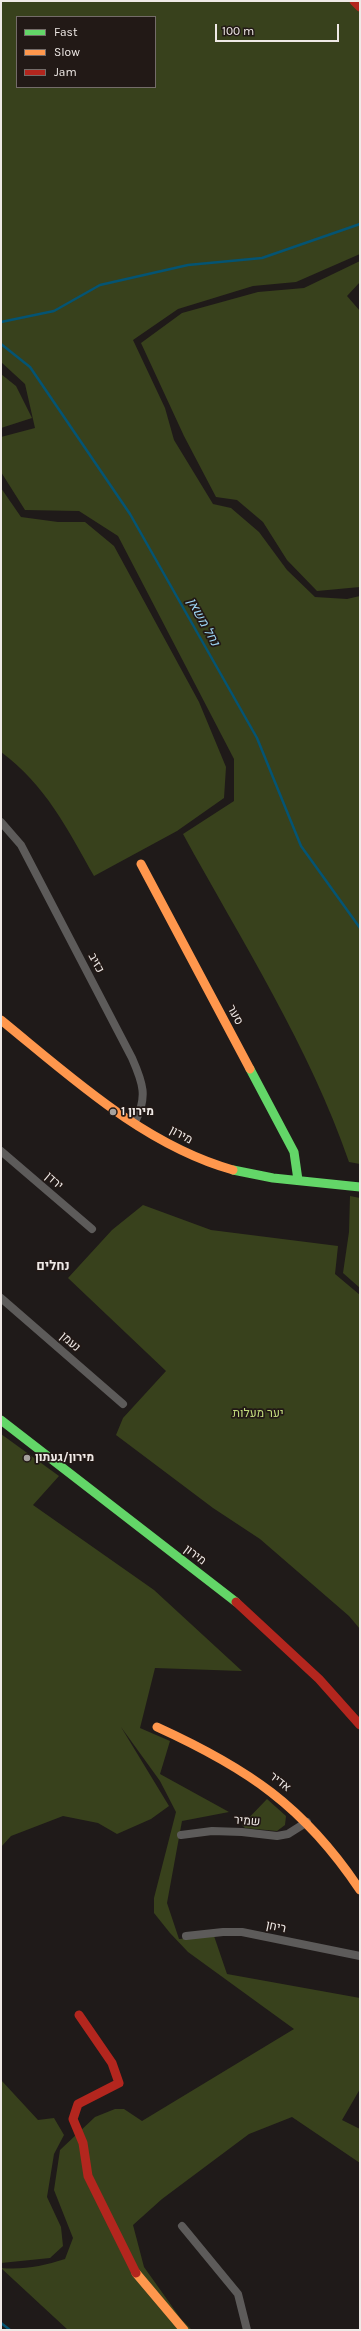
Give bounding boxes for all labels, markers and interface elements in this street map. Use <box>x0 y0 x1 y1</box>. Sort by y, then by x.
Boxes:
legend <box>16 16 156 88</box>
scale bar <box>217 16 341 42</box>
text: 100 m <box>222 24 254 38</box>
text: Fast <box>54 25 77 39</box>
text: Slow <box>54 45 80 59</box>
text: Jam <box>54 65 77 79</box>
water label: נחל משאן <box>183 595 223 649</box>
street label: כזיב <box>85 951 107 975</box>
street label: סער <box>224 1003 246 1027</box>
place label: מירון 1 <box>121 1105 154 1119</box>
marker: מירון 1 <box>108 1107 118 1117</box>
street label: מירון <box>167 1123 195 1147</box>
street label: ירדן <box>42 1169 66 1193</box>
district label: נחלים <box>36 1258 70 1274</box>
street label: נעמן <box>57 1329 83 1355</box>
park label: יער מעלות <box>232 1407 284 1421</box>
place label: מירון/געתון <box>35 1451 94 1465</box>
marker: מירון/געתון <box>22 1453 32 1463</box>
street label: מירון <box>181 1542 209 1568</box>
street label: אדיר <box>266 1769 294 1795</box>
street label: שמיר <box>233 1813 261 1829</box>
street label: ריחן <box>265 1918 287 1936</box>

